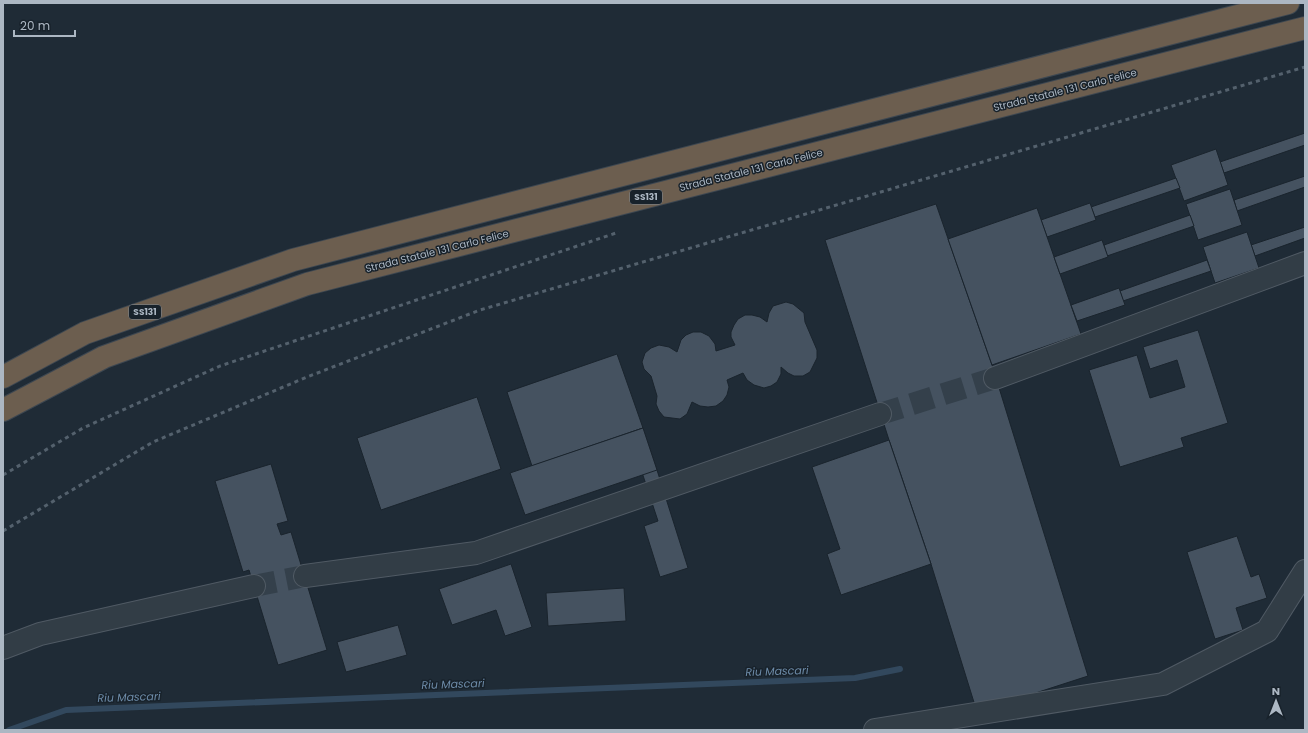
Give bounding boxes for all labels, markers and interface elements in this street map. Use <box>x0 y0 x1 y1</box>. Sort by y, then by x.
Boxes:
scale bar <box>14 12 75 38</box>
text: 20 m <box>20 17 50 34</box>
street label: Strada Statale 131 Carlo Felice <box>992 65 1138 115</box>
street label: Strada Statale 131 Carlo Felice <box>678 145 824 195</box>
road number: SS131 <box>630 190 662 204</box>
street label: Strada Statale 131 Carlo Felice <box>364 226 510 276</box>
road number: SS131 <box>129 305 161 319</box>
water label: Riu Mascari <box>745 662 809 680</box>
water label: Riu Mascari <box>421 675 485 693</box>
north arrow <box>1256 681 1296 721</box>
text: N <box>1272 683 1280 699</box>
water label: Riu Mascari <box>97 688 161 706</box>

